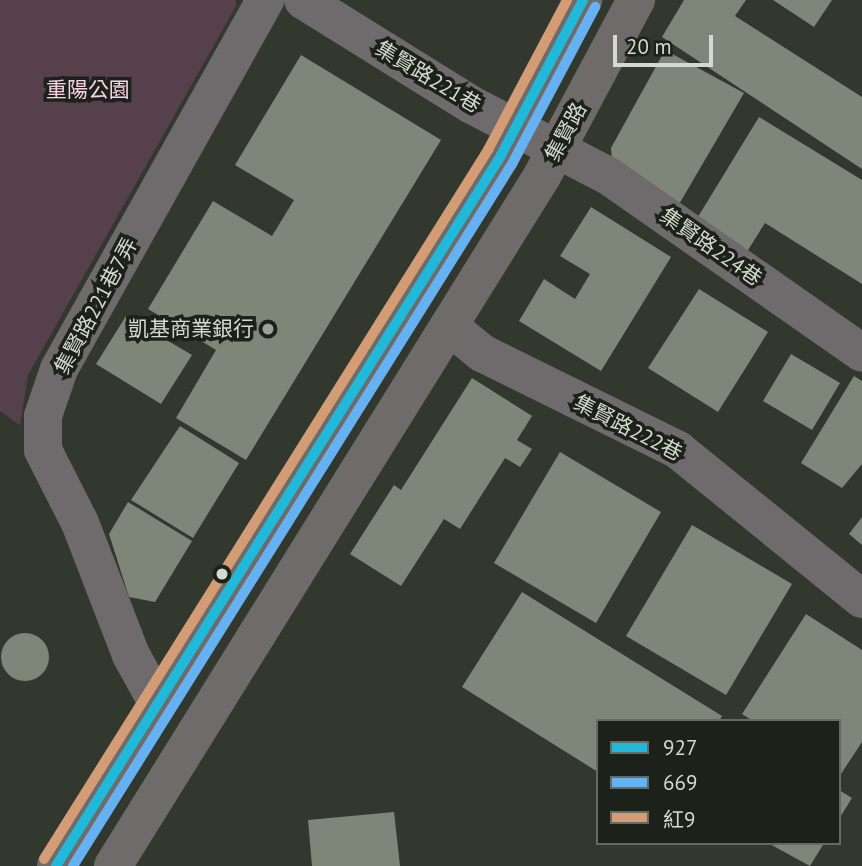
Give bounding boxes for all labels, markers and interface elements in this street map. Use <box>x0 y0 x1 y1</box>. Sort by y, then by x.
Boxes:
scale bar <box>617 21 717 65</box>
text: 20 m <box>626 33 672 60</box>
street label: 集賢路221巷 <box>371 36 485 118</box>
park label: 重陽公園 <box>46 77 130 103</box>
street label: 集賢路 <box>540 98 592 166</box>
street label: 集賢路224巷 <box>655 203 767 291</box>
street label: 集賢路221巷7弄 <box>49 234 143 378</box>
place label: 凱基商業銀行 <box>128 316 254 342</box>
marker: 凱基商業銀行 <box>260 321 276 337</box>
street label: 集賢路222巷 <box>570 390 686 466</box>
unlabelled marker <box>215 567 229 581</box>
legend <box>596 719 841 845</box>
text: 927 <box>663 734 697 761</box>
text: 669 <box>663 769 697 796</box>
text: 紅9 <box>663 806 695 833</box>

